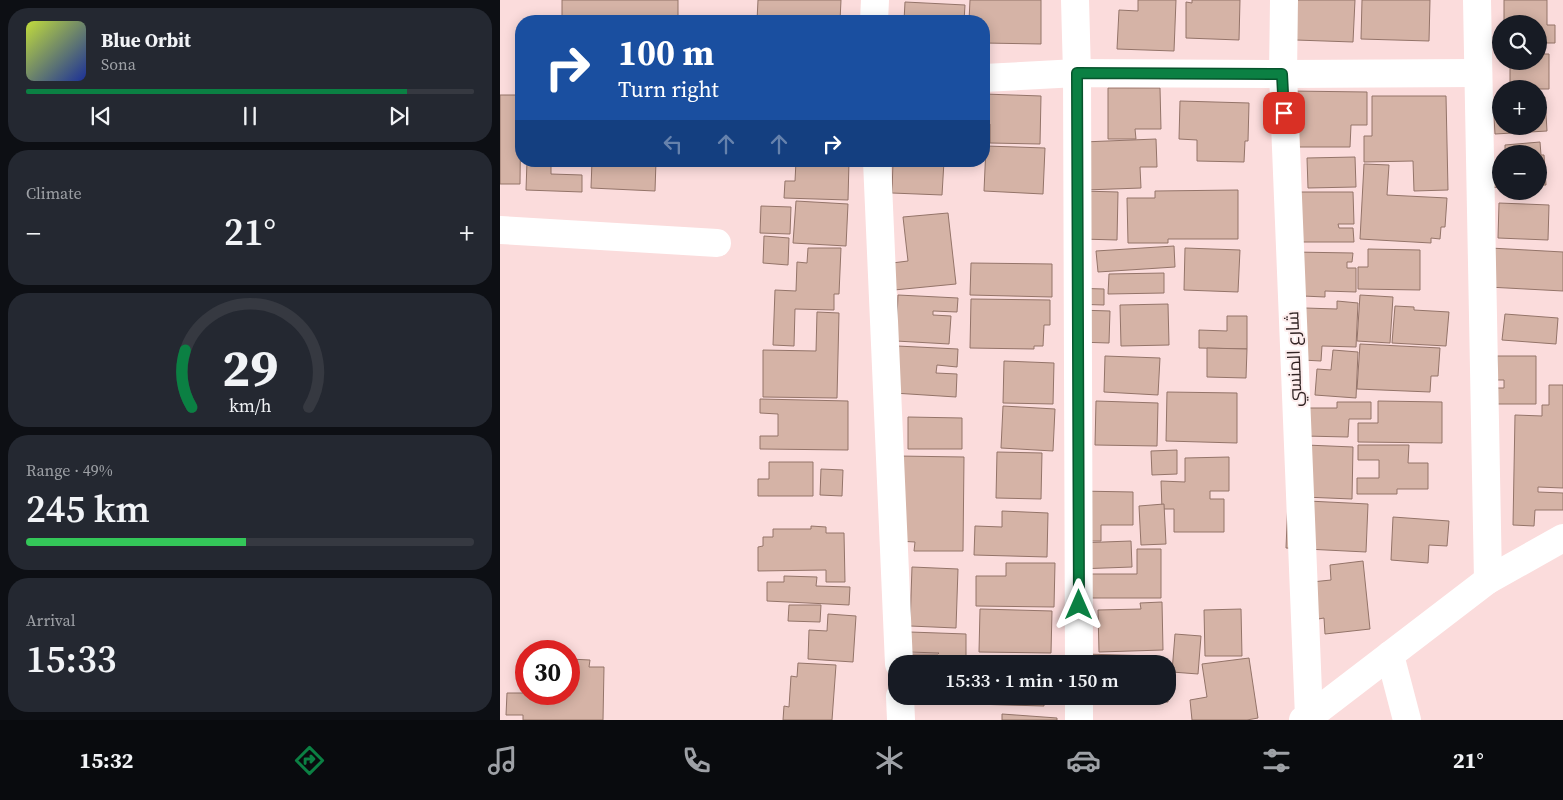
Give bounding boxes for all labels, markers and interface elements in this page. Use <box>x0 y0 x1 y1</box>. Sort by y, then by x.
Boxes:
map controls <box>1492 15 1547 200</box>
button: search <box>1492 15 1547 70</box>
text: Blue Orbit <box>101 27 191 53</box>
text: 100 m <box>618 29 714 77</box>
icon: right <box>535 35 600 100</box>
text: Sona <box>101 53 136 75</box>
text: Turn right <box>618 74 719 104</box>
button: + <box>1492 80 1547 135</box>
pin <box>1263 92 1305 134</box>
icon: arrive <box>1270 99 1298 127</box>
icon: previous <box>87 102 115 130</box>
icon: pause <box>236 102 264 130</box>
icon: next <box>385 102 413 130</box>
icon: left <box>659 130 687 158</box>
icon: ahead <box>712 130 740 158</box>
icon: ahead <box>765 130 793 158</box>
icon: right <box>818 130 846 158</box>
button: − <box>1492 145 1547 200</box>
text: Climate <box>26 182 82 204</box>
text: 21° <box>224 206 276 258</box>
text: − <box>26 214 41 252</box>
text: + <box>459 214 474 252</box>
street label: شارع المنسي <box>1279 311 1309 407</box>
text: 29 <box>222 332 278 403</box>
text: km/h <box>229 393 272 418</box>
text: Range · 49% <box>26 459 113 481</box>
text: 245 km <box>26 483 150 535</box>
position arrow <box>1052 578 1104 630</box>
text: Arrival <box>26 609 75 631</box>
text: 15:33 <box>26 633 116 685</box>
speed limit sign: 30 <box>515 640 580 705</box>
text: 15:33 · 1 min · 150 m <box>945 667 1119 693</box>
icon: directions <box>292 743 327 778</box>
icon: music <box>485 743 520 778</box>
icon: phone <box>679 743 714 778</box>
icon: climate <box>872 743 907 778</box>
icon: car <box>1066 743 1101 778</box>
icon: filters <box>1259 743 1294 778</box>
text: 15:32 <box>79 745 134 775</box>
text: 21° <box>1453 745 1484 775</box>

